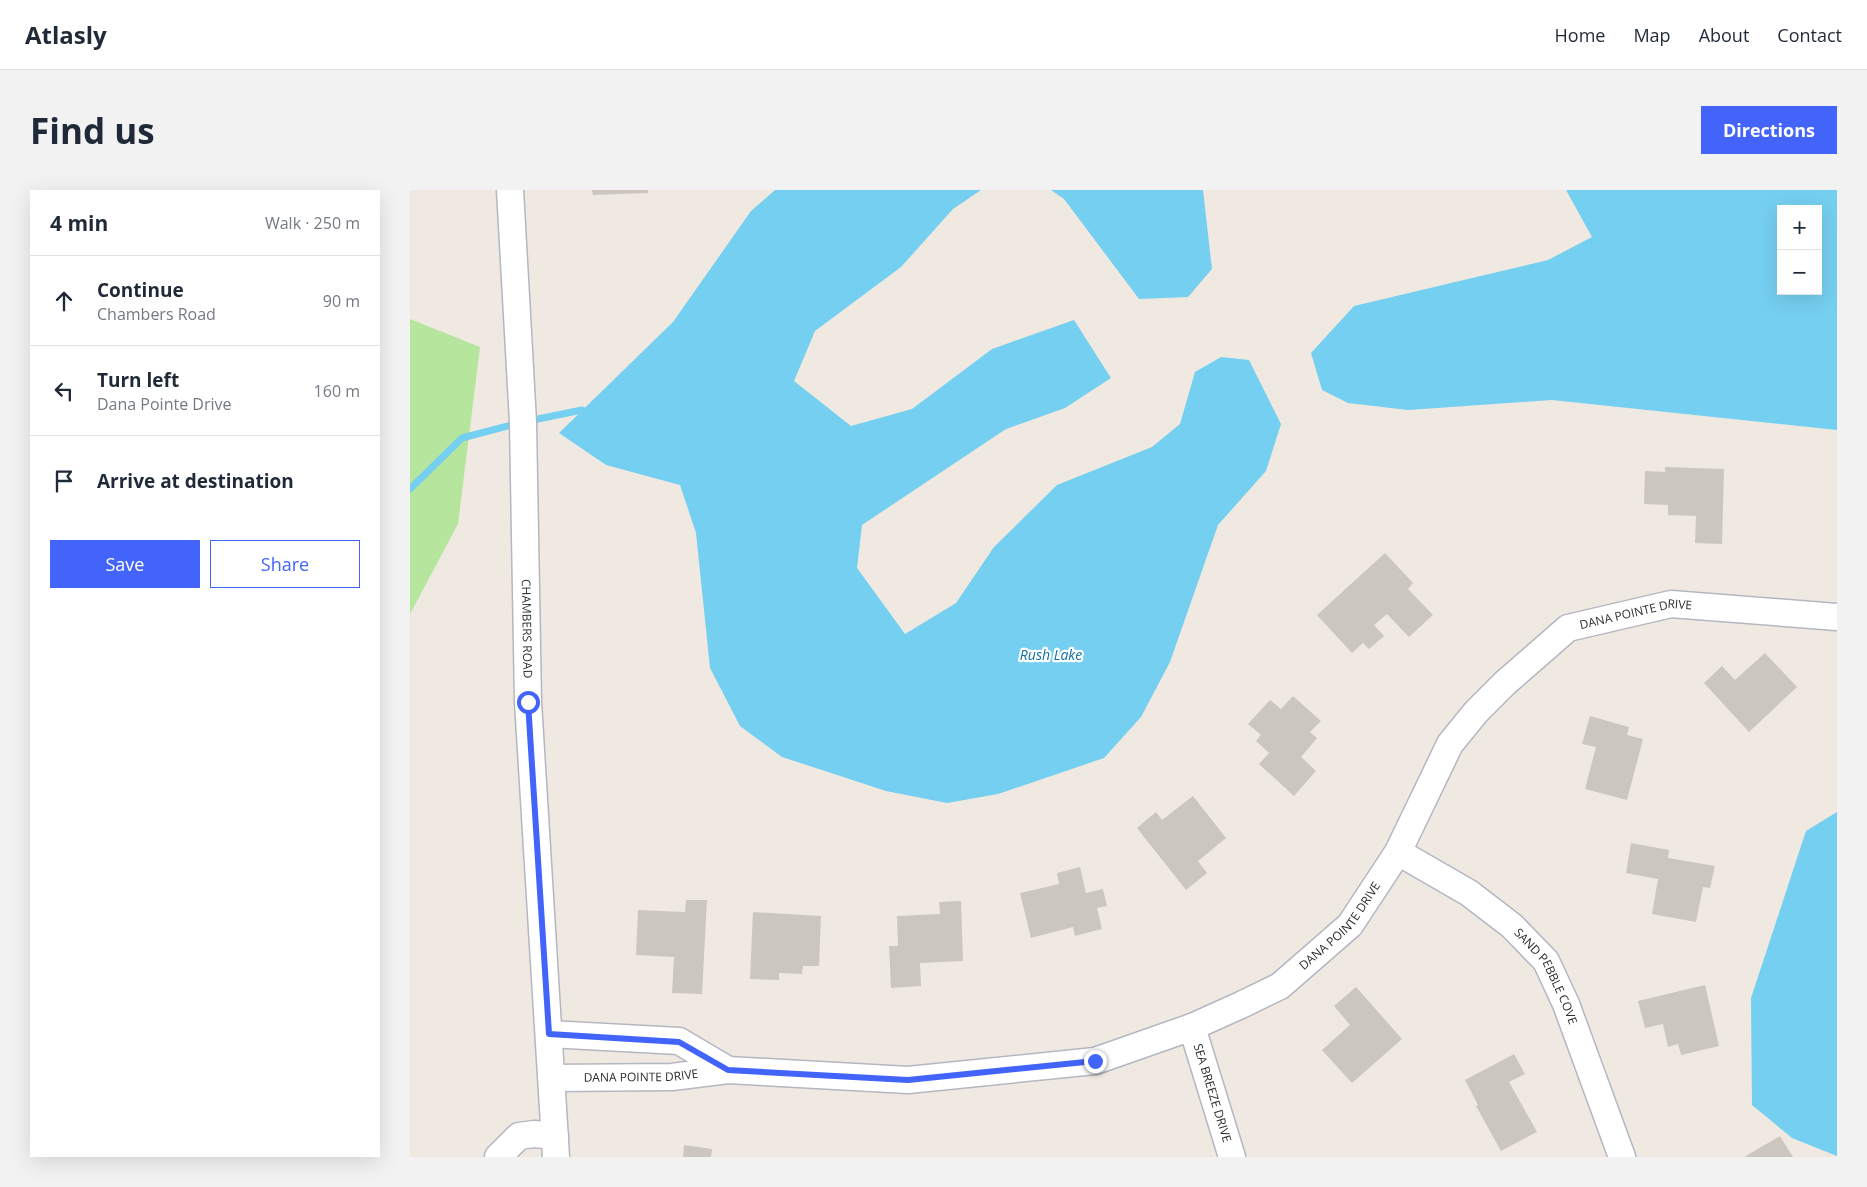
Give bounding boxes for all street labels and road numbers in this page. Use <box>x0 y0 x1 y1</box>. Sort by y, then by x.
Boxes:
street label: CHAMBERS ROAD <box>518 579 537 678</box>
street label: DANA POINTE DRIVE <box>1578 595 1693 633</box>
street label: DANA POINTE DRIVE <box>1295 878 1384 974</box>
street label: SAND PEBBLE COVE <box>1511 924 1582 1027</box>
street label: SEA BREEZE DRIVE <box>1190 1041 1236 1144</box>
street label: DANA POINTE DRIVE <box>584 1065 699 1086</box>

